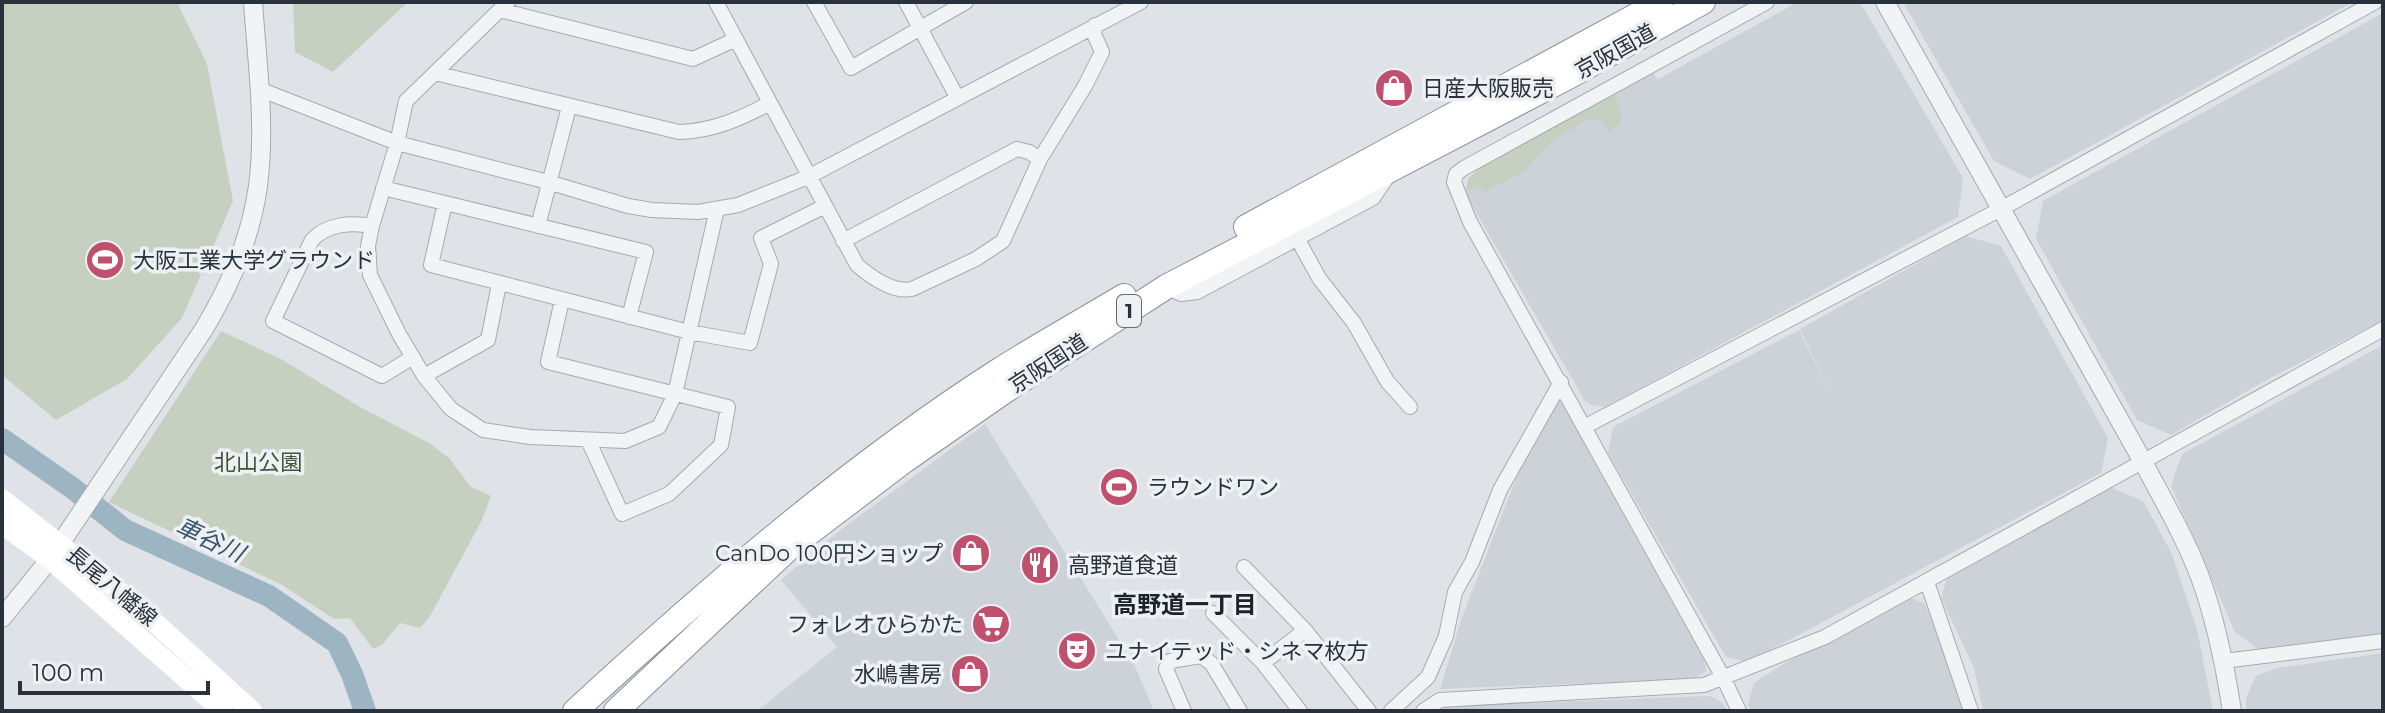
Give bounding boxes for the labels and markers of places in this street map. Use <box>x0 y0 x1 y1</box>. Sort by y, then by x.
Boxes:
shop icon: 日産大阪販売 <box>1373 67 1415 109</box>
place label: 日産大阪販売 <box>1422 75 1554 102</box>
sports icon: 大阪工業大学グラウンド <box>84 239 126 281</box>
place label: 大阪工業大学グラウンド <box>133 247 375 274</box>
sports icon: ラウンドワン <box>1098 466 1140 508</box>
place label: ラウンドワン <box>1147 474 1279 501</box>
shop icon: CanDo 100円ショップ <box>950 532 992 574</box>
place label: CanDo 100円ショップ <box>715 540 943 567</box>
restaurant icon: 高野道食道 <box>1019 544 1061 586</box>
place label: 高野道食道 <box>1068 552 1178 579</box>
supermarket icon: フォレオひらかた <box>970 603 1012 645</box>
place label: フォレオひらかた <box>787 611 963 638</box>
theatre icon: ユナイテッド・シネマ枚方 <box>1056 630 1098 672</box>
place label: ユナイテッド・シネマ枚方 <box>1105 638 1369 665</box>
shop icon: 水嶋書房 <box>949 653 991 695</box>
place label: 水嶋書房 <box>854 661 942 688</box>

